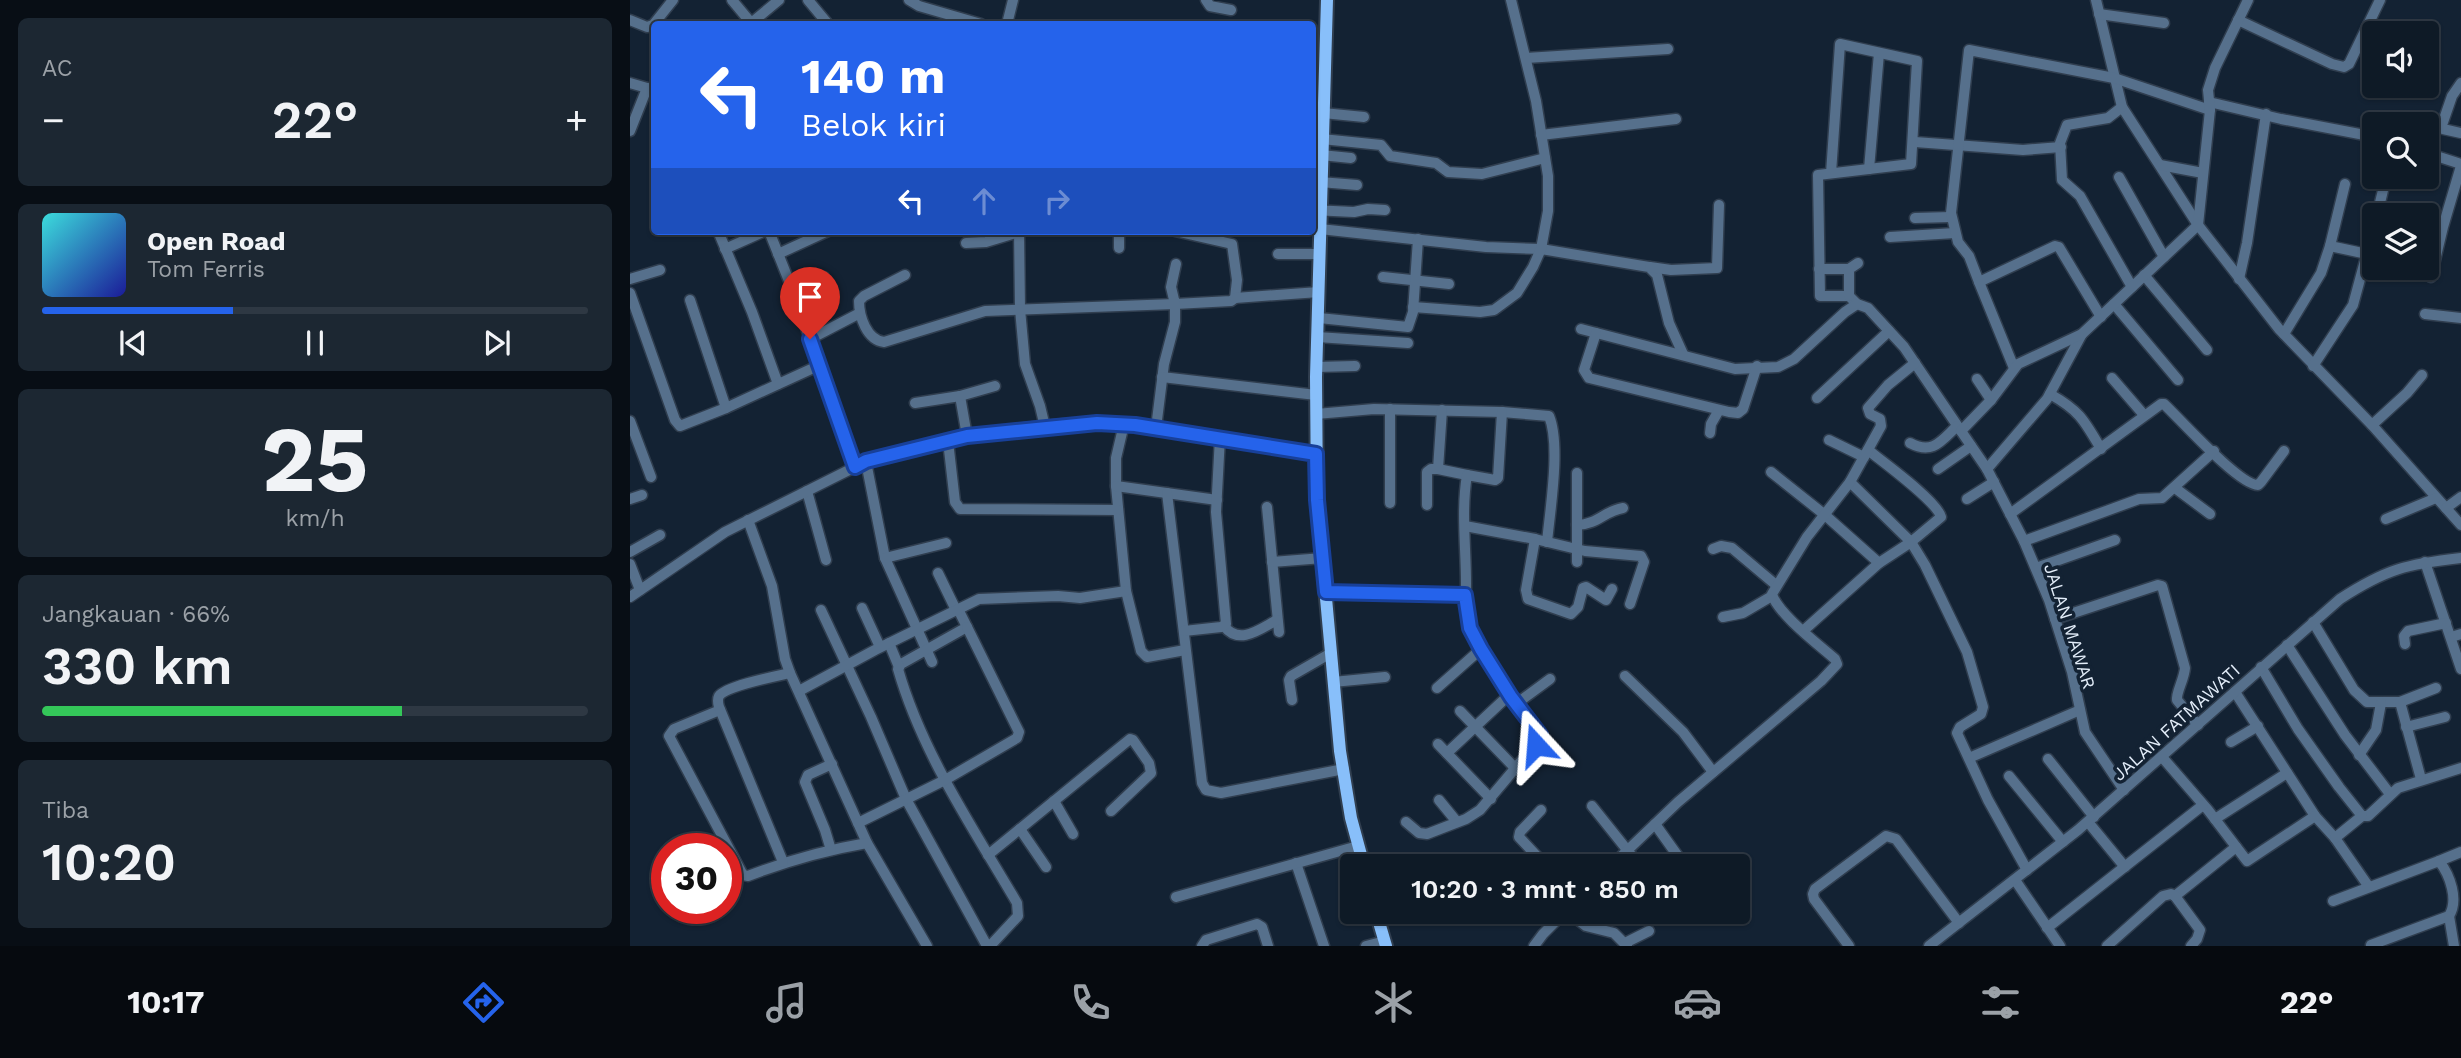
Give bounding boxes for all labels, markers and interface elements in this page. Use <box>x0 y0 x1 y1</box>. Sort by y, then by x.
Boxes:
map controls <box>2362 21 2439 280</box>
button: sound <box>2362 21 2439 98</box>
text: 140 m <box>801 47 945 105</box>
icon: left <box>686 49 777 140</box>
text: AC <box>42 55 72 82</box>
text: 22° <box>272 90 358 151</box>
text: − <box>42 98 65 142</box>
text: + <box>565 98 588 142</box>
text: Belok kiri <box>801 106 946 144</box>
button: search <box>2362 112 2439 189</box>
icon: left <box>892 182 930 220</box>
icon: ahead <box>965 182 1003 220</box>
icon: right <box>1038 182 1076 220</box>
button: layers <box>2362 203 2439 280</box>
text: Open Road <box>147 226 285 256</box>
text: Tom Ferris <box>147 256 265 283</box>
pin <box>780 267 840 339</box>
icon: arrive <box>791 278 829 316</box>
icon: previous <box>114 324 152 362</box>
icon: pause <box>296 324 334 362</box>
icon: next <box>478 324 516 362</box>
text: 25 <box>261 406 369 513</box>
text: km/h <box>285 505 345 532</box>
street label: JALAN MAWAR <box>2040 561 2100 691</box>
text: Jangkauan · 66% <box>42 601 230 628</box>
text: 330 km <box>42 636 233 697</box>
street label: JALAN FATMAWATI <box>2108 659 2244 785</box>
position arrow <box>1499 708 1573 782</box>
text: Tiba <box>42 797 89 824</box>
text: 10:20 <box>42 832 176 893</box>
speed limit sign: 30 <box>651 833 742 924</box>
text: 10:20 · 3 mnt · 850 m <box>1411 874 1679 904</box>
icon: directions <box>459 978 508 1027</box>
icon: music <box>762 978 811 1027</box>
icon: phone <box>1066 978 1115 1027</box>
icon: climate <box>1369 978 1418 1027</box>
icon: car <box>1673 978 1722 1027</box>
icon: filters <box>1976 978 2025 1027</box>
text: 10:17 <box>127 983 205 1021</box>
text: 22° <box>2280 983 2334 1021</box>

